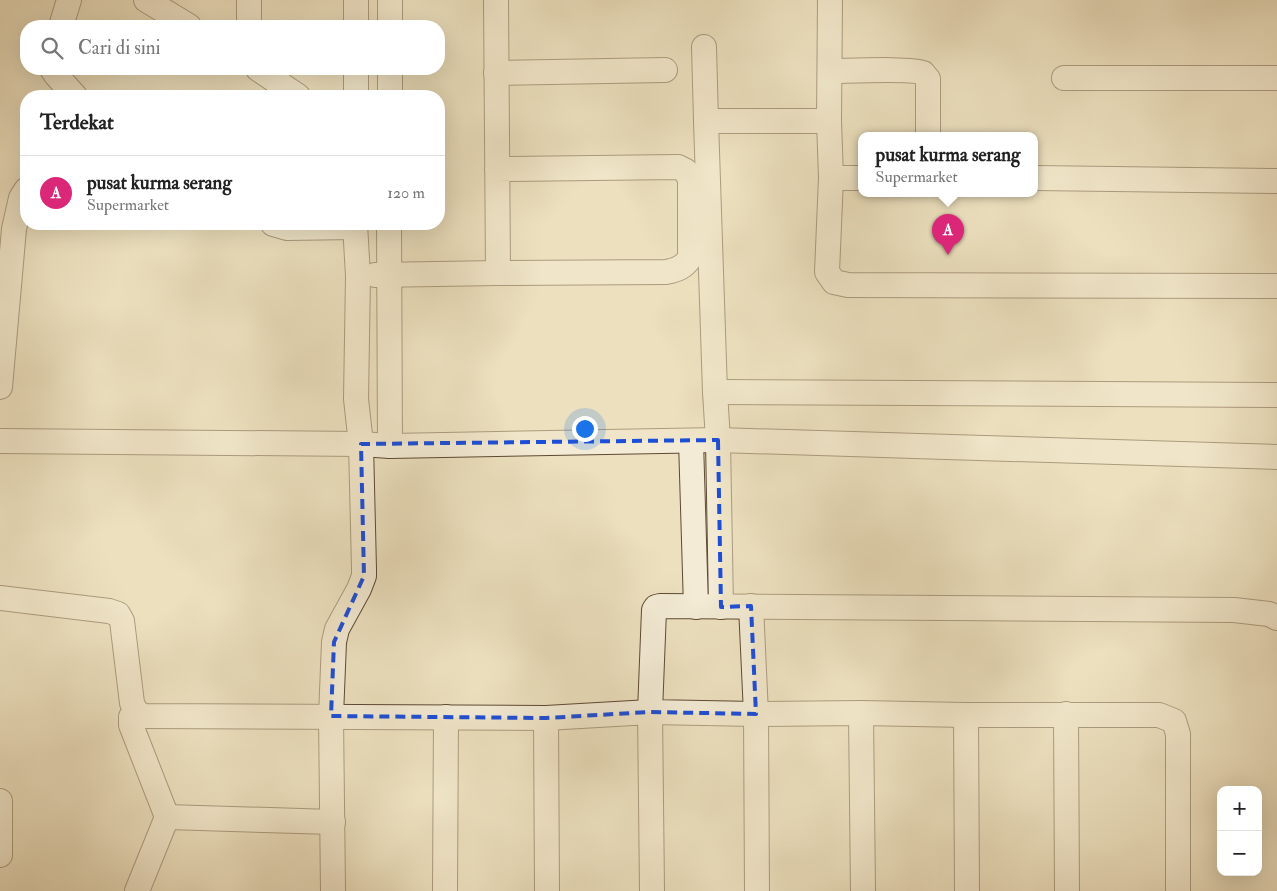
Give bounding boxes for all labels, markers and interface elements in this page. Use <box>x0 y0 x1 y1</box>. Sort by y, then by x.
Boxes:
search box <box>20 20 445 75</box>
icon: search <box>38 34 66 62</box>
text: Cari di sini <box>78 36 161 60</box>
text: Terdekat <box>40 109 114 136</box>
popup <box>858 132 1038 197</box>
text: pusat kurma serang <box>876 143 1020 167</box>
text: Supermarket <box>876 167 958 187</box>
text: pusat kurma serang <box>87 171 232 195</box>
text: A <box>51 183 61 203</box>
text: 120 m <box>387 183 425 203</box>
text: Supermarket <box>87 195 169 215</box>
pin: A <box>932 214 964 255</box>
your location <box>572 416 598 442</box>
map controls <box>1217 786 1262 876</box>
button: + <box>1217 786 1262 831</box>
button: − <box>1217 831 1262 876</box>

